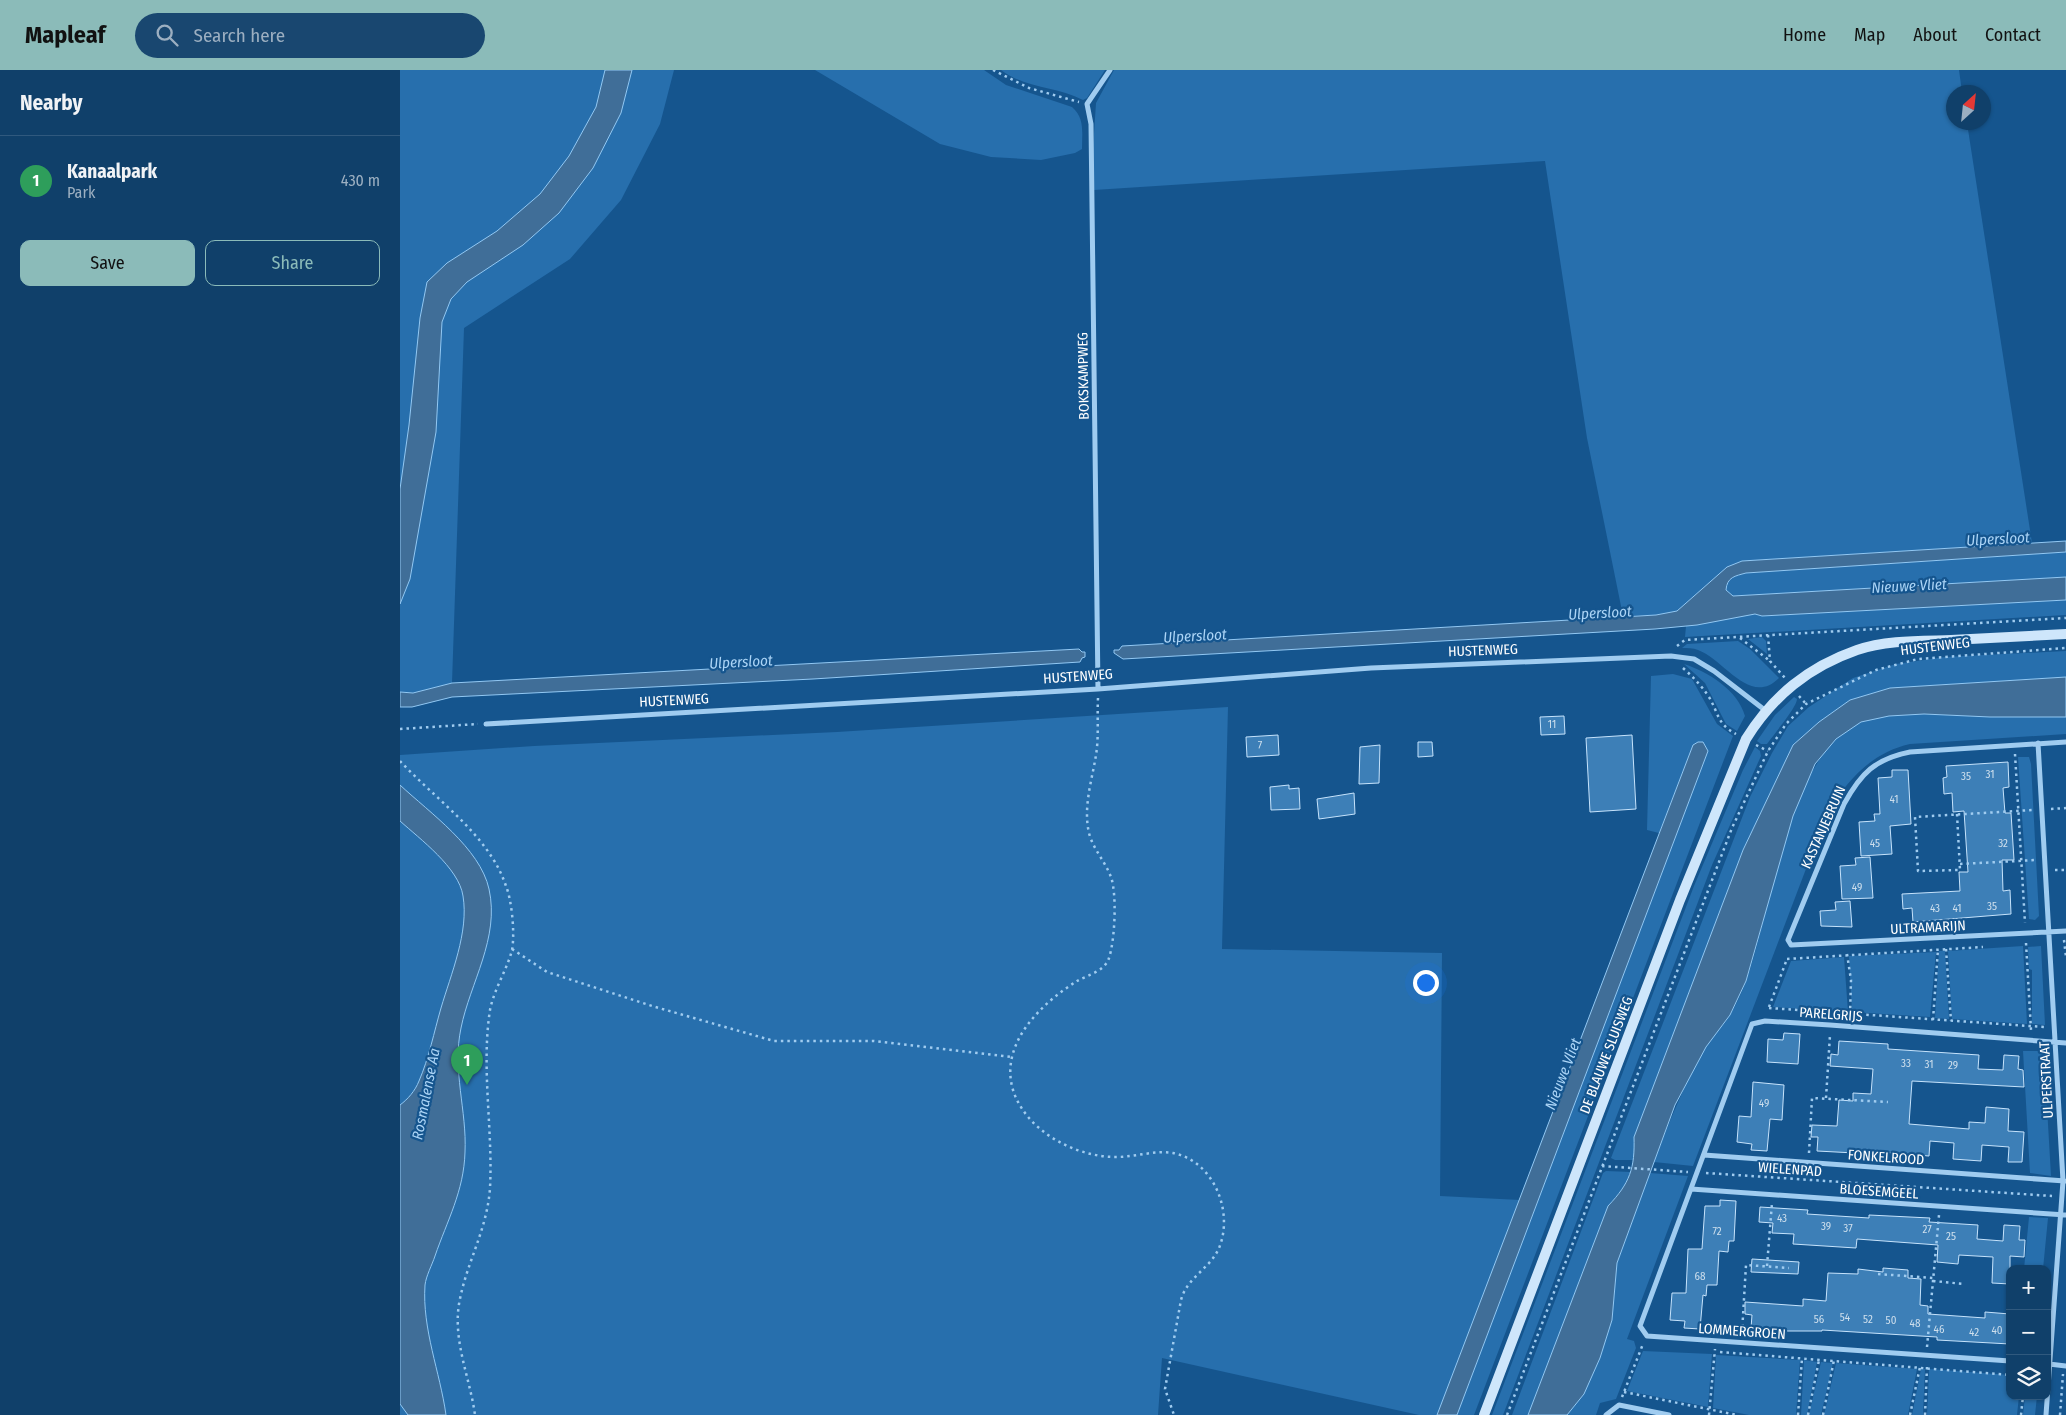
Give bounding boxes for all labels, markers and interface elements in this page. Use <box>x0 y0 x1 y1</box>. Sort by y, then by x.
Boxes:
search box <box>135 13 485 58</box>
text: Mapleaf <box>25 21 105 49</box>
icon: search <box>153 21 181 49</box>
text: Search here <box>193 24 285 47</box>
text: Home <box>1783 24 1826 46</box>
text: Map <box>1854 24 1885 46</box>
text: About <box>1913 24 1957 46</box>
text: Contact <box>1985 24 2041 46</box>
north arrow <box>1946 85 1991 130</box>
text: Nearby <box>20 90 82 116</box>
text: Kanaalpark <box>67 160 157 183</box>
text: 1 <box>33 171 39 190</box>
text: 430 m <box>341 171 380 190</box>
text: Park <box>67 183 95 202</box>
button: Save <box>20 240 195 286</box>
button: Share <box>205 240 380 286</box>
street label: BOKSKAMPWEG <box>1074 332 1093 420</box>
water label: Ulpersloot <box>1966 528 2030 550</box>
water label: Nieuwe Vliet <box>1871 575 1947 597</box>
water label: Ulpersloot <box>1568 602 1632 624</box>
water label: Ulpersloot <box>1163 625 1227 647</box>
street label: HUSTENWEG <box>1899 634 1971 659</box>
street label: HUSTENWEG <box>1448 641 1518 660</box>
water label: Ulpersloot <box>709 651 773 673</box>
street label: HUSTENWEG <box>1043 666 1113 687</box>
street label: HUSTENWEG <box>639 690 709 711</box>
house number: 11 <box>1548 718 1556 731</box>
house number: 7 <box>1258 739 1263 752</box>
house number: 31 <box>1986 768 1995 781</box>
house number: 35 <box>1961 770 1971 783</box>
street label: KASTANJEBRUIN <box>1798 783 1849 871</box>
house number: 41 <box>1889 793 1899 806</box>
house number: 45 <box>1870 837 1880 850</box>
house number: 32 <box>1998 837 2008 850</box>
house number: 49 <box>1852 881 1862 894</box>
house number: 35 <box>1987 900 1997 913</box>
house number: 43 <box>1930 902 1940 915</box>
house number: 41 <box>1952 902 1962 915</box>
street label: ULTRAMARIJN <box>1890 917 1966 938</box>
your location <box>1413 970 1439 996</box>
street label: DE BLAUWE SLUISWEG <box>1576 994 1637 1116</box>
street label: PARELGRIJS <box>1799 1004 1863 1025</box>
water label: Nieuwe Vliet <box>1541 1036 1585 1112</box>
street label: ULPERSTRAAT <box>2036 1041 2057 1119</box>
pin: 1 <box>451 1044 483 1085</box>
water label: Rosmalense Aa <box>408 1047 444 1141</box>
house number: 33 <box>1901 1057 1911 1070</box>
house number: 31 <box>1925 1058 1934 1071</box>
house number: 29 <box>1948 1059 1958 1072</box>
house number: 49 <box>1759 1097 1769 1110</box>
street label: FONKELROOD <box>1847 1146 1925 1169</box>
street label: WIELENPAD <box>1757 1159 1822 1180</box>
street label: BLOESEMGEEL <box>1839 1180 1919 1203</box>
house number: 43 <box>1777 1212 1787 1225</box>
house number: 39 <box>1821 1220 1831 1233</box>
house number: 37 <box>1843 1222 1853 1235</box>
house number: 27 <box>1922 1223 1932 1236</box>
house number: 72 <box>1712 1225 1722 1238</box>
house number: 25 <box>1946 1230 1956 1243</box>
map controls <box>2006 1265 2051 1400</box>
button: + <box>2006 1265 2051 1310</box>
house number: 68 <box>1695 1270 1706 1283</box>
button: − <box>2006 1310 2051 1355</box>
house number: 54 <box>1840 1311 1851 1324</box>
house number: 56 <box>1814 1313 1825 1326</box>
house number: 52 <box>1863 1313 1873 1326</box>
house number: 50 <box>1886 1314 1897 1327</box>
house number: 48 <box>1910 1317 1921 1330</box>
street label: LOMMERGROEN <box>1698 1320 1786 1343</box>
house number: 46 <box>1934 1323 1945 1336</box>
house number: 40 <box>1991 1324 2003 1337</box>
house number: 42 <box>1969 1326 1979 1339</box>
button: layers <box>2006 1355 2051 1400</box>

